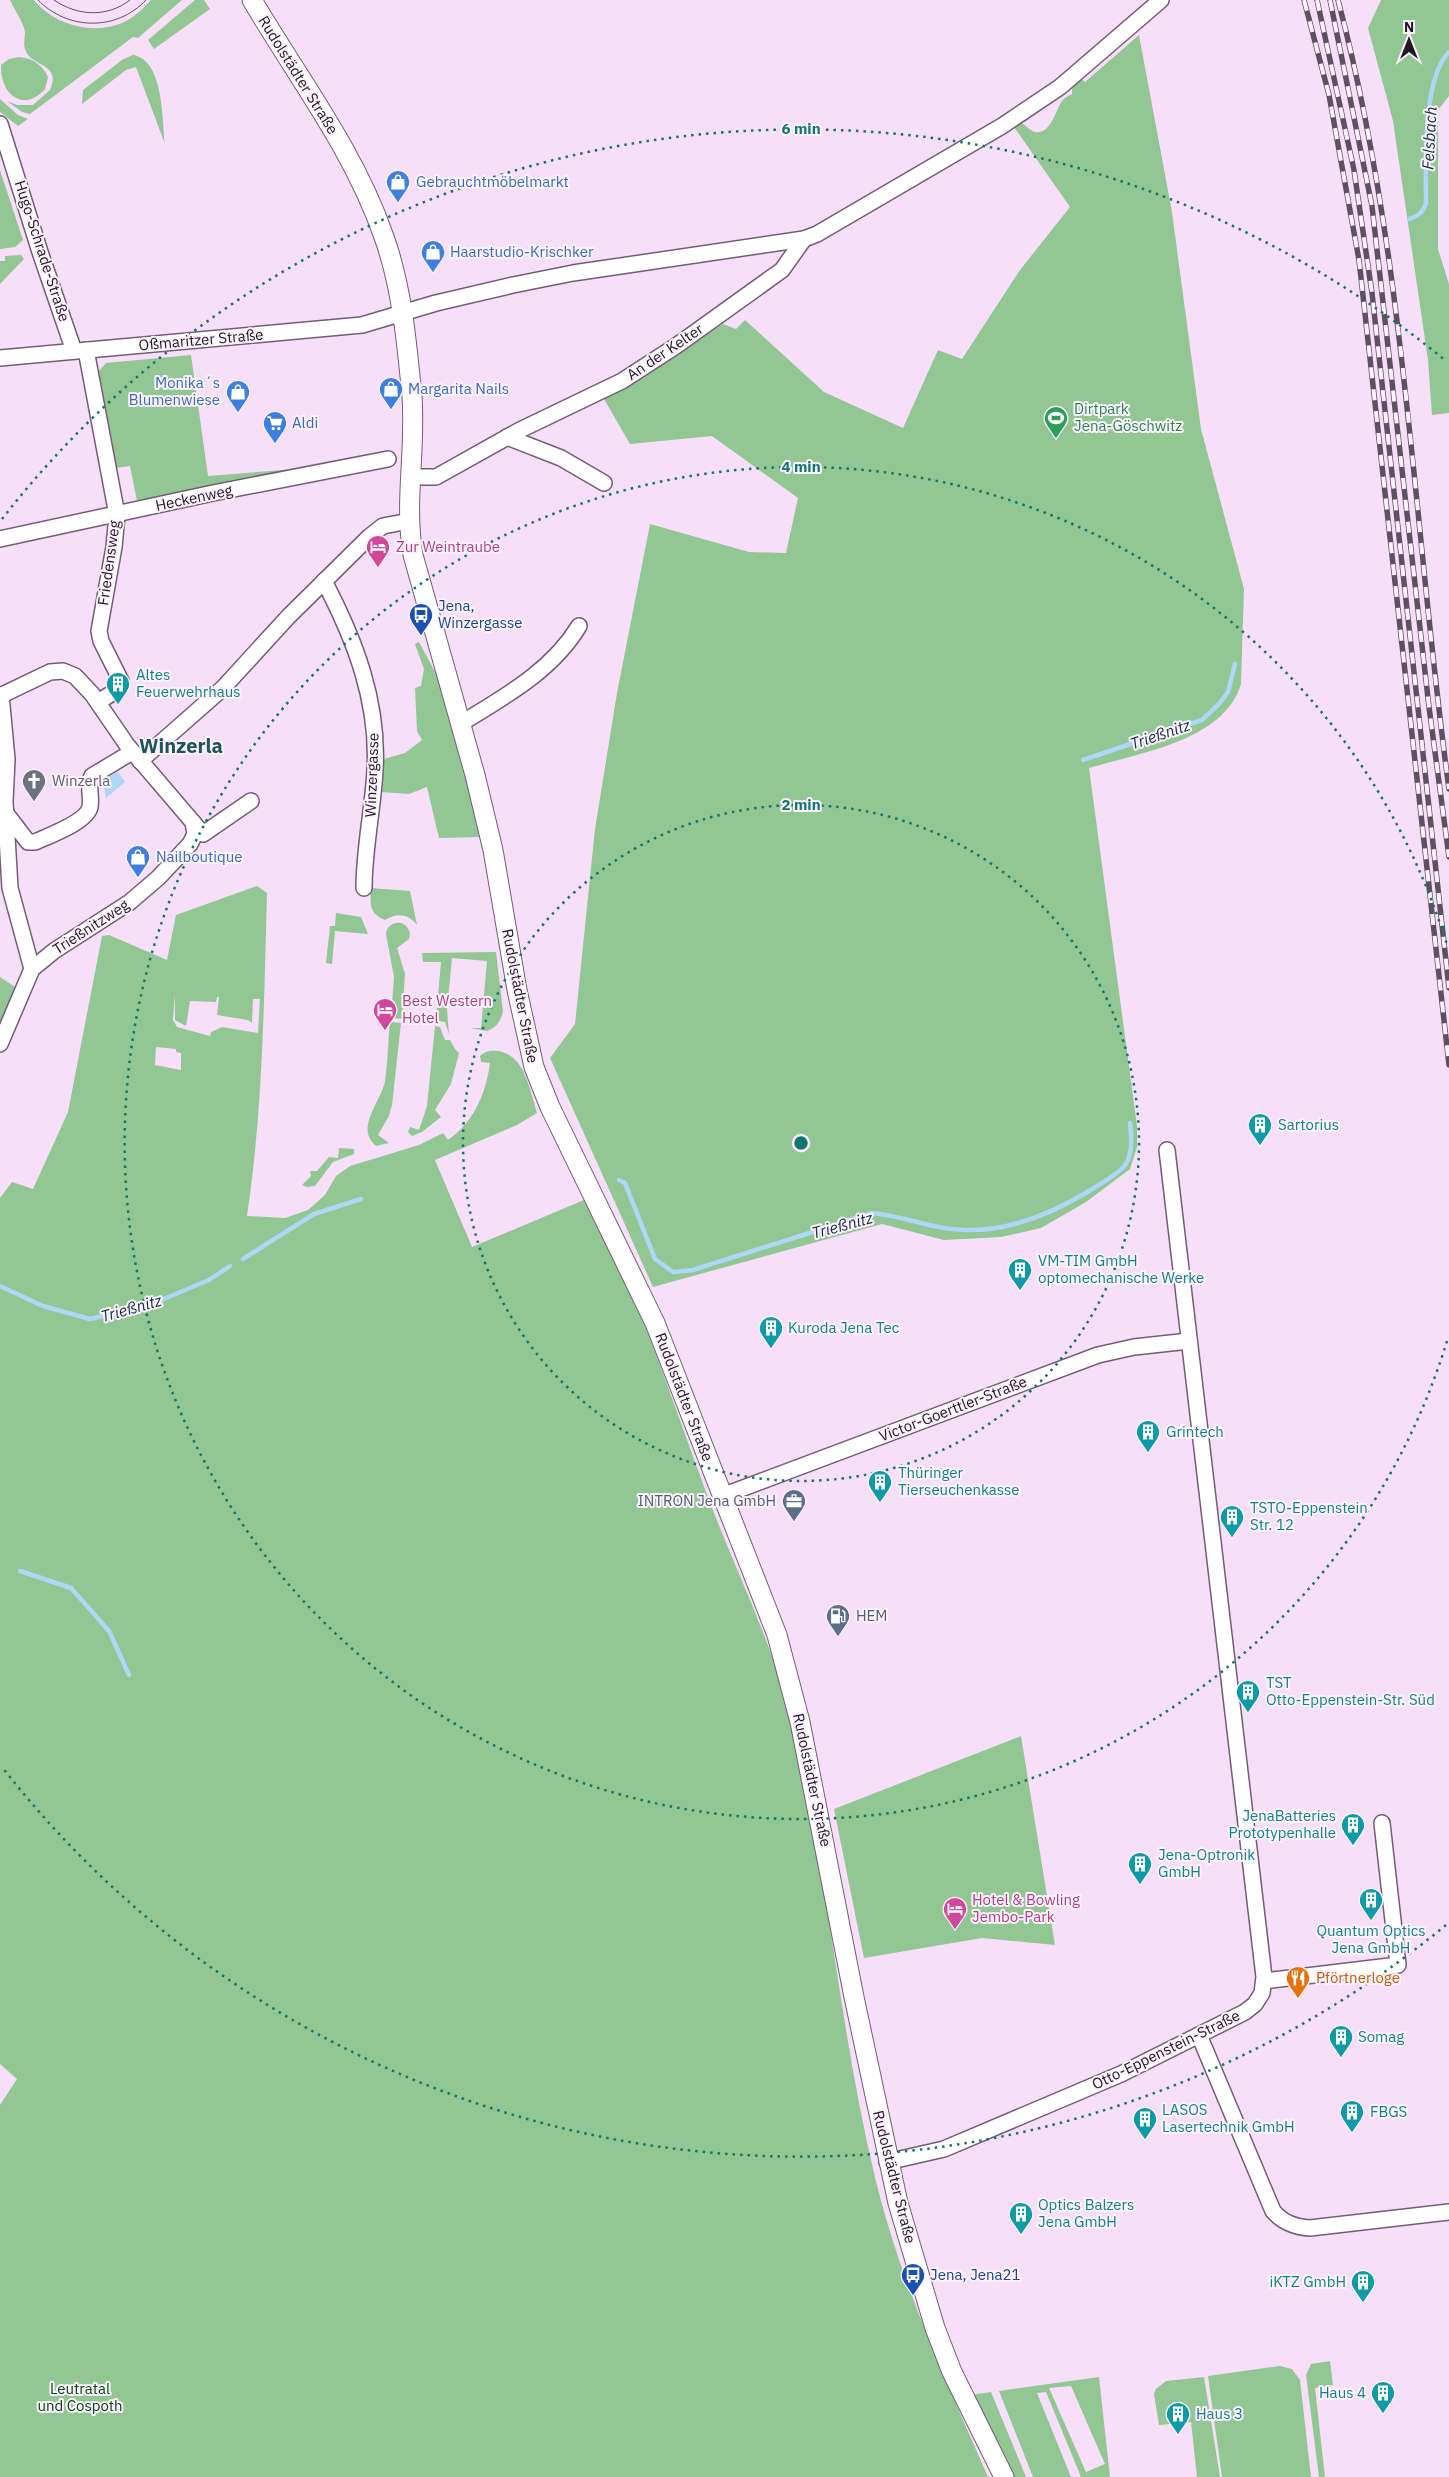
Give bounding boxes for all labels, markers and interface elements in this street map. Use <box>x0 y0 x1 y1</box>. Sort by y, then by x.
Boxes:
street label: Rudolstädter Straße <box>254 12 343 138</box>
north arrow <box>1384 15 1434 65</box>
text: N <box>1404 18 1414 36</box>
water label: Felsbach <box>1417 106 1441 170</box>
text: 6 min <box>781 119 821 138</box>
shop icon: Gebrauchtmöbelmarkt <box>385 169 411 203</box>
place label: Gebrauchtmöbelmarkt <box>416 172 569 191</box>
street label: Hugo-Schrade-Straße <box>11 178 74 324</box>
shop icon: Haarstudio-Krischker <box>420 239 446 273</box>
place label: Haarstudio-Krischker <box>450 242 594 261</box>
street label: An der Kelter <box>623 319 707 384</box>
street label: Oßmaritzer Straße <box>138 325 264 354</box>
place label: Monika´s Blumenwiese <box>129 373 220 409</box>
shop icon: Margarita Nails <box>378 376 404 410</box>
shop icon: Monika´s Blumenwiese <box>225 379 251 413</box>
place label: Margarita Nails <box>408 379 509 398</box>
place label: Dirtpark Jena-Göschwitz <box>1074 399 1182 435</box>
sports icon: Dirtpark Jena-Göschwitz <box>1043 405 1069 439</box>
supermarket icon: Aldi <box>262 410 288 444</box>
place label: Aldi <box>292 413 318 432</box>
text: 4 min <box>781 457 821 476</box>
street label: Heckenweg <box>154 480 234 515</box>
street label: Friedensweg <box>93 519 124 607</box>
hotel icon: Zur Weintraube <box>365 534 391 568</box>
place label: Zur Weintraube <box>396 537 500 556</box>
place label: Jena, Winzergasse <box>438 596 522 632</box>
bus stop icon: Jena, Winzergasse <box>408 602 434 636</box>
place label: Altes Feuerwehrhaus <box>136 665 241 701</box>
building icon: Altes Feuerwehrhaus <box>105 671 131 705</box>
water label: Trießnitz <box>1127 714 1193 754</box>
district label: Winzerla <box>139 732 223 759</box>
street label: Winzergasse <box>361 732 382 818</box>
church icon: Winzerla <box>21 768 47 802</box>
place label: Winzerla <box>52 771 110 790</box>
text: 2 min <box>781 795 821 814</box>
shop icon: Nailboutique <box>125 844 151 878</box>
place label: Nailboutique <box>156 847 243 866</box>
street label: Trießnitzweg <box>49 895 132 958</box>
street label: Rudolstädter Straße <box>498 927 543 1065</box>
place label: Best Western Hotel <box>402 991 492 1027</box>
hotel icon: Best Western Hotel <box>372 997 398 1031</box>
building icon: Sartorius <box>1247 1112 1273 1146</box>
place label: Sartorius <box>1278 1115 1339 1134</box>
centre of rings <box>792 1134 810 1152</box>
water label: Trießnitz <box>809 1207 875 1243</box>
place label: VM-TIM GmbH optomechanische Werke <box>1038 1251 1204 1287</box>
building icon: VM-TIM GmbH optomechanische Werke <box>1007 1257 1033 1291</box>
water label: Trießnitz <box>98 1290 164 1326</box>
building icon: Kuroda Jena Tec <box>758 1315 784 1349</box>
place label: Kuroda Jena Tec <box>788 1318 900 1337</box>
street label: Rudolstädter Straße <box>651 1330 718 1464</box>
street label: Victor-Goerttler-Straße <box>876 1372 1029 1446</box>
building icon: Grintech <box>1135 1419 1161 1453</box>
place label: Grintech <box>1166 1422 1224 1441</box>
place label: Thüringer Tierseuchenkasse <box>898 1463 1020 1499</box>
building icon: Thüringer Tierseuchenkasse <box>867 1469 893 1503</box>
office icon: INTRON Jena GmbH <box>781 1488 807 1522</box>
place label: INTRON Jena GmbH <box>638 1491 776 1510</box>
place label: TSTO-Eppenstein Str. 12 <box>1250 1498 1368 1534</box>
building icon: TSTO-Eppenstein Str. 12 <box>1219 1504 1245 1538</box>
fuel station icon: HEM <box>825 1603 851 1637</box>
place label: HEM <box>856 1606 888 1625</box>
place label: TST Otto-Eppenstein-Str. Süd <box>1266 1673 1435 1709</box>
building icon: TST Otto-Eppenstein-Str. Süd <box>1235 1679 1261 1713</box>
street label: Rudolstädter Straße <box>789 1711 836 1848</box>
place label: JenaBatteries Prototypenhalle <box>1229 1806 1336 1842</box>
building icon: JenaBatteries Prototypenhalle <box>1340 1812 1366 1846</box>
place label: Jena-Optronik GmbH <box>1158 1845 1255 1881</box>
building icon: Jena-Optronik GmbH <box>1127 1851 1153 1885</box>
building icon: Quantum Optics Jena GmbH <box>1358 1887 1384 1921</box>
place label: Hotel & Bowling Jembo-Park <box>972 1890 1080 1926</box>
hotel icon: Hotel & Bowling Jembo-Park <box>942 1896 968 1930</box>
place label: Quantum Optics Jena GmbH <box>1316 1921 1426 1957</box>
restaurant icon: Pförtnerloge <box>1285 1965 1311 1999</box>
place label: Pförtnerloge <box>1316 1968 1400 1987</box>
street label: Otto-Eppenstein-Straße <box>1089 2005 1243 2094</box>
building icon: Somag <box>1328 2024 1354 2058</box>
place label: Somag <box>1358 2027 1404 2046</box>
building icon: FBGS <box>1339 2099 1365 2133</box>
place label: LASOS Lasertechnik GmbH <box>1162 2100 1295 2136</box>
place label: FBGS <box>1370 2102 1407 2121</box>
building icon: LASOS Lasertechnik GmbH <box>1132 2106 1158 2140</box>
street label: Rudolstädter Straße <box>869 2108 920 2245</box>
place label: Optics Balzers Jena GmbH <box>1038 2195 1134 2231</box>
building icon: Optics Balzers Jena GmbH <box>1008 2201 1034 2235</box>
bus stop icon: Jena, Jena21 <box>900 2262 926 2296</box>
place label: Jena, Jena21 <box>930 2265 1021 2284</box>
building icon: iKTZ GmbH <box>1350 2269 1376 2303</box>
place label: iKTZ GmbH <box>1269 2272 1346 2291</box>
park label: Leutratal und Cospoth <box>37 2379 123 2415</box>
building icon: Haus 4 <box>1370 2380 1396 2414</box>
place label: Haus 4 <box>1319 2383 1366 2402</box>
building icon: Haus 3 <box>1165 2401 1191 2435</box>
place label: Haus 3 <box>1196 2404 1243 2423</box>

